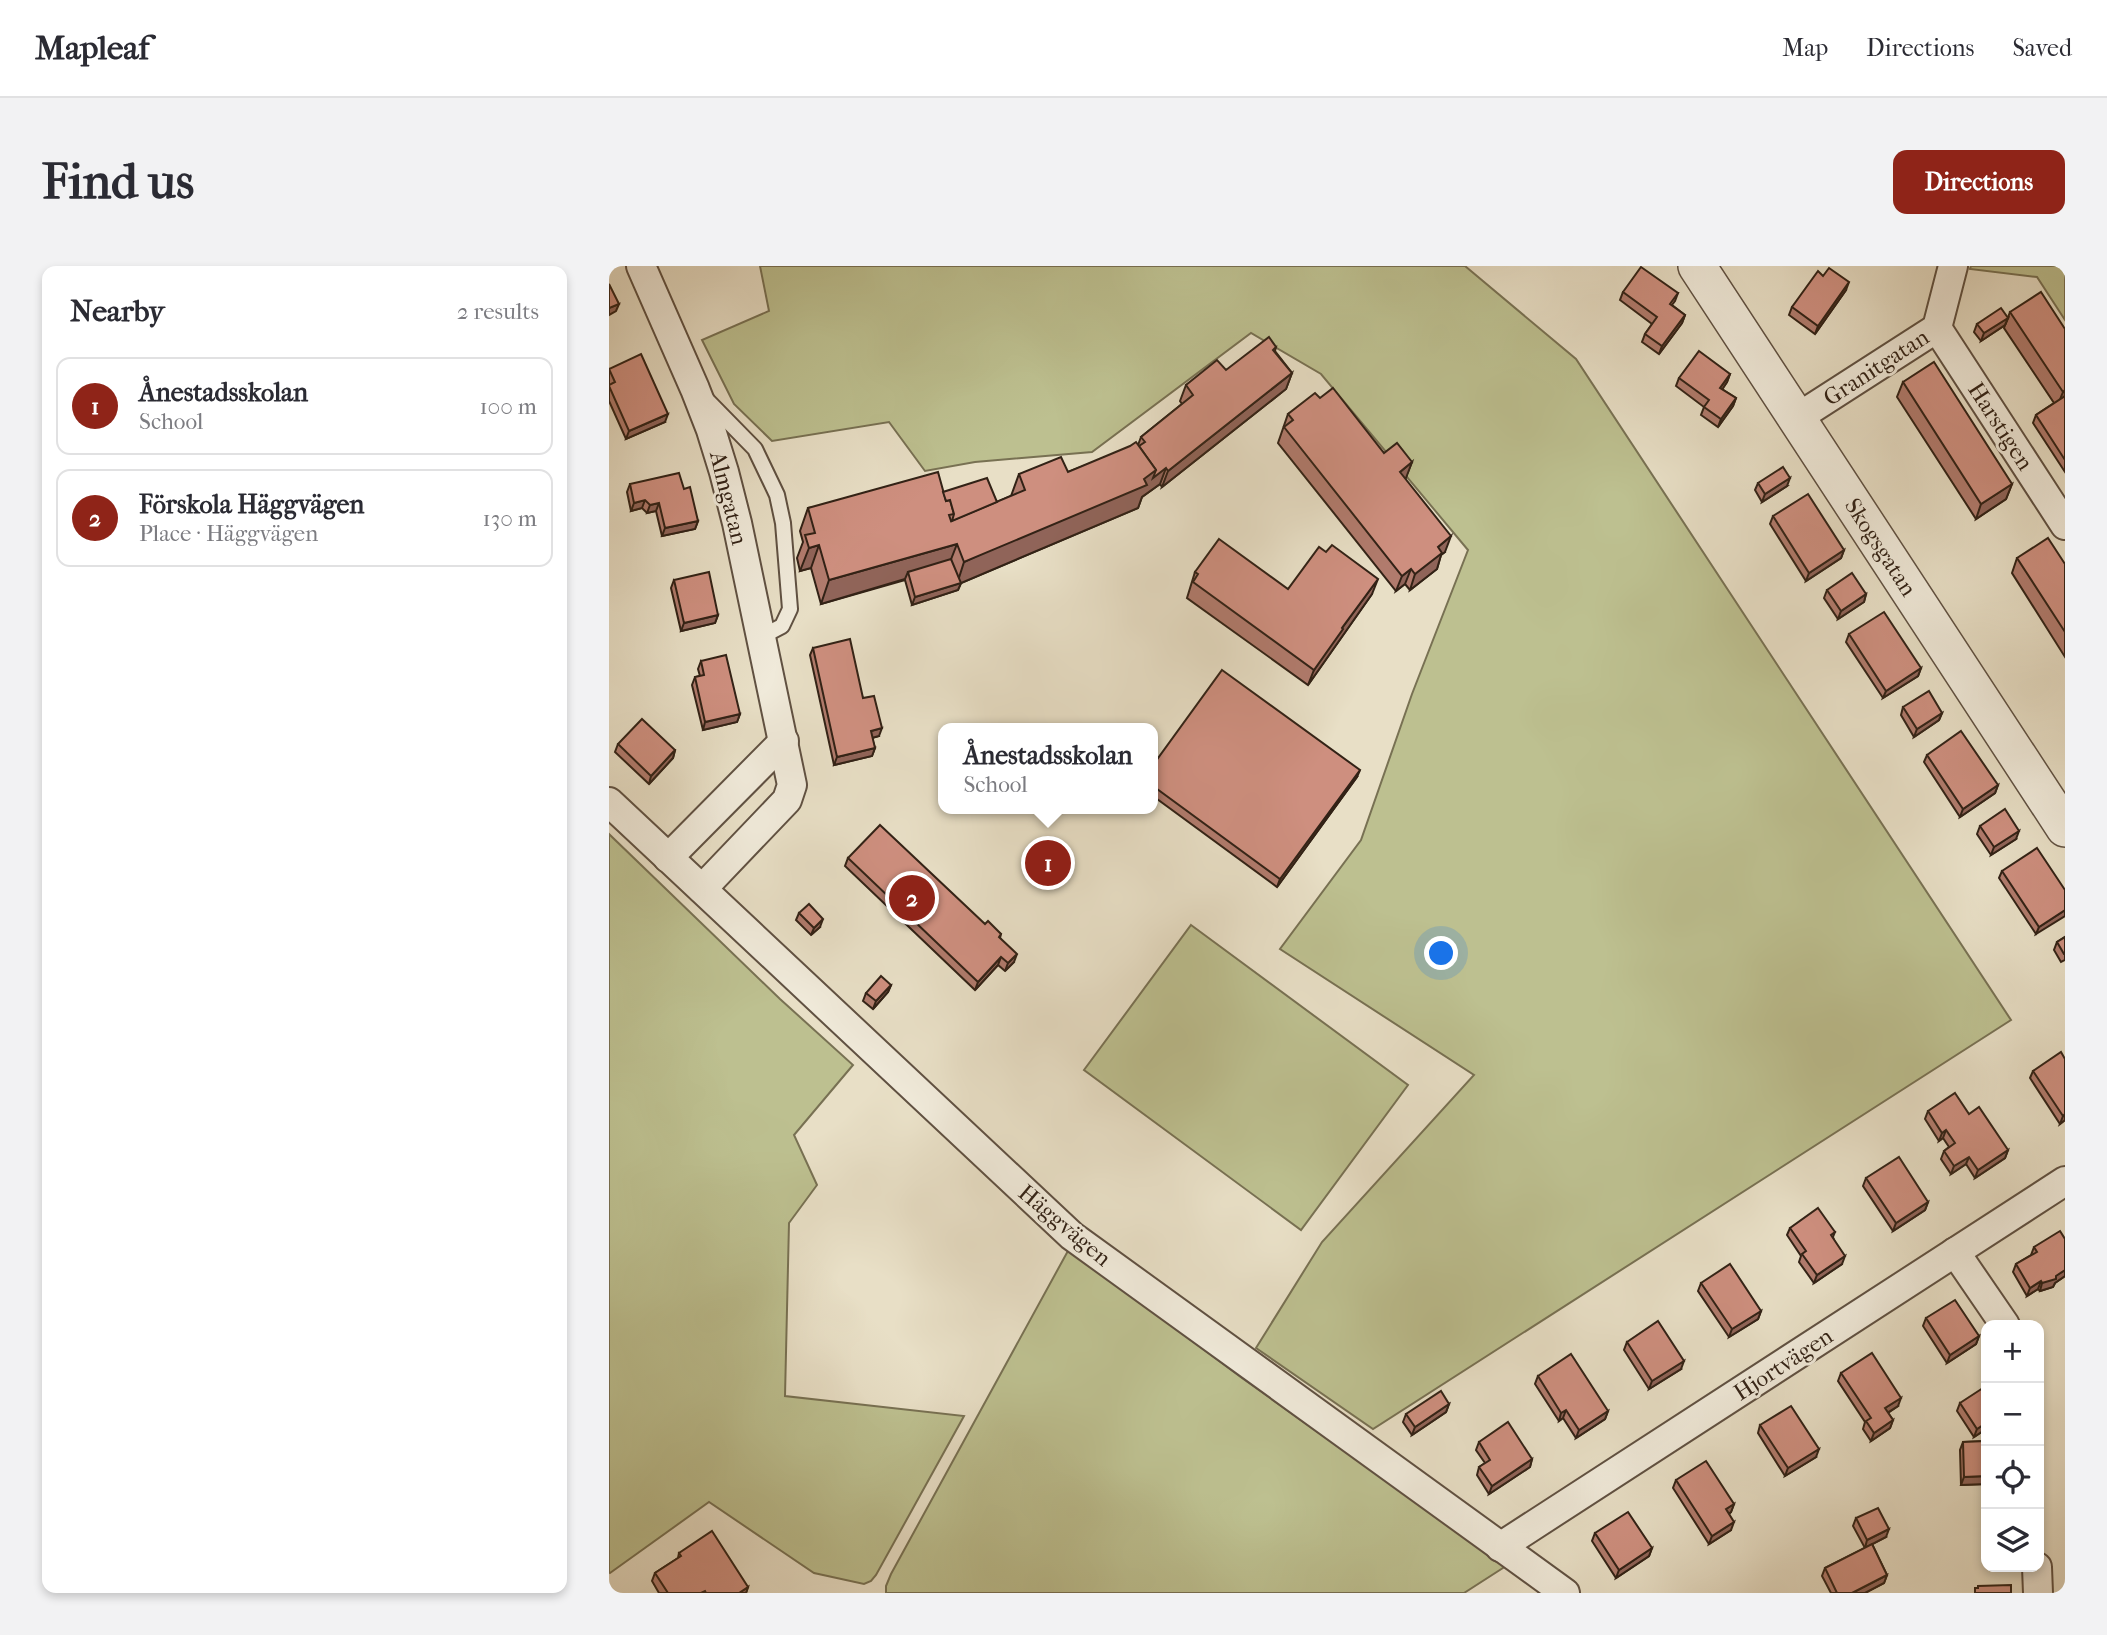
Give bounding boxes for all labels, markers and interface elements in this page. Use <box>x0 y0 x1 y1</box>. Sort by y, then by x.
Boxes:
text: Mapleaf <box>35 29 149 68</box>
text: Map <box>1782 34 1828 62</box>
text: Directions <box>1866 34 1974 62</box>
text: Saved <box>2012 34 2072 62</box>
button: Directions <box>1893 150 2065 214</box>
text: Find us <box>42 153 194 211</box>
text: Nearby <box>70 294 165 329</box>
text: 2 results <box>457 298 539 325</box>
street label: Granitgatan <box>1819 323 1935 411</box>
text: Ånestadsskolan <box>139 377 308 408</box>
street label: Harstigen <box>1962 377 2039 476</box>
text: 1 <box>91 393 99 420</box>
text: 100 m <box>479 393 537 420</box>
text: School <box>139 408 203 435</box>
street label: Almgatan <box>704 448 753 548</box>
text: Förskola Häggvägen <box>139 489 364 520</box>
street label: Skogsgatan <box>1839 493 1922 602</box>
text: 2 <box>89 505 101 532</box>
text: 130 m <box>483 505 537 532</box>
text: Place · Häggvägen <box>139 520 318 547</box>
popup <box>938 723 1158 814</box>
text: Ånestadsskolan <box>963 740 1133 771</box>
text: School <box>963 771 1028 798</box>
pin: 1 <box>1025 837 1071 889</box>
pin: 2 <box>889 872 935 924</box>
your location <box>1424 936 1458 970</box>
street label: Häggvägen <box>1013 1179 1117 1272</box>
map controls <box>1981 1320 2044 1572</box>
button: + <box>1981 1320 2044 1383</box>
street label: Hjortvägen <box>1729 1322 1838 1406</box>
button: − <box>1981 1383 2044 1446</box>
button: locate <box>1981 1446 2044 1509</box>
button: layers <box>1981 1509 2044 1572</box>

